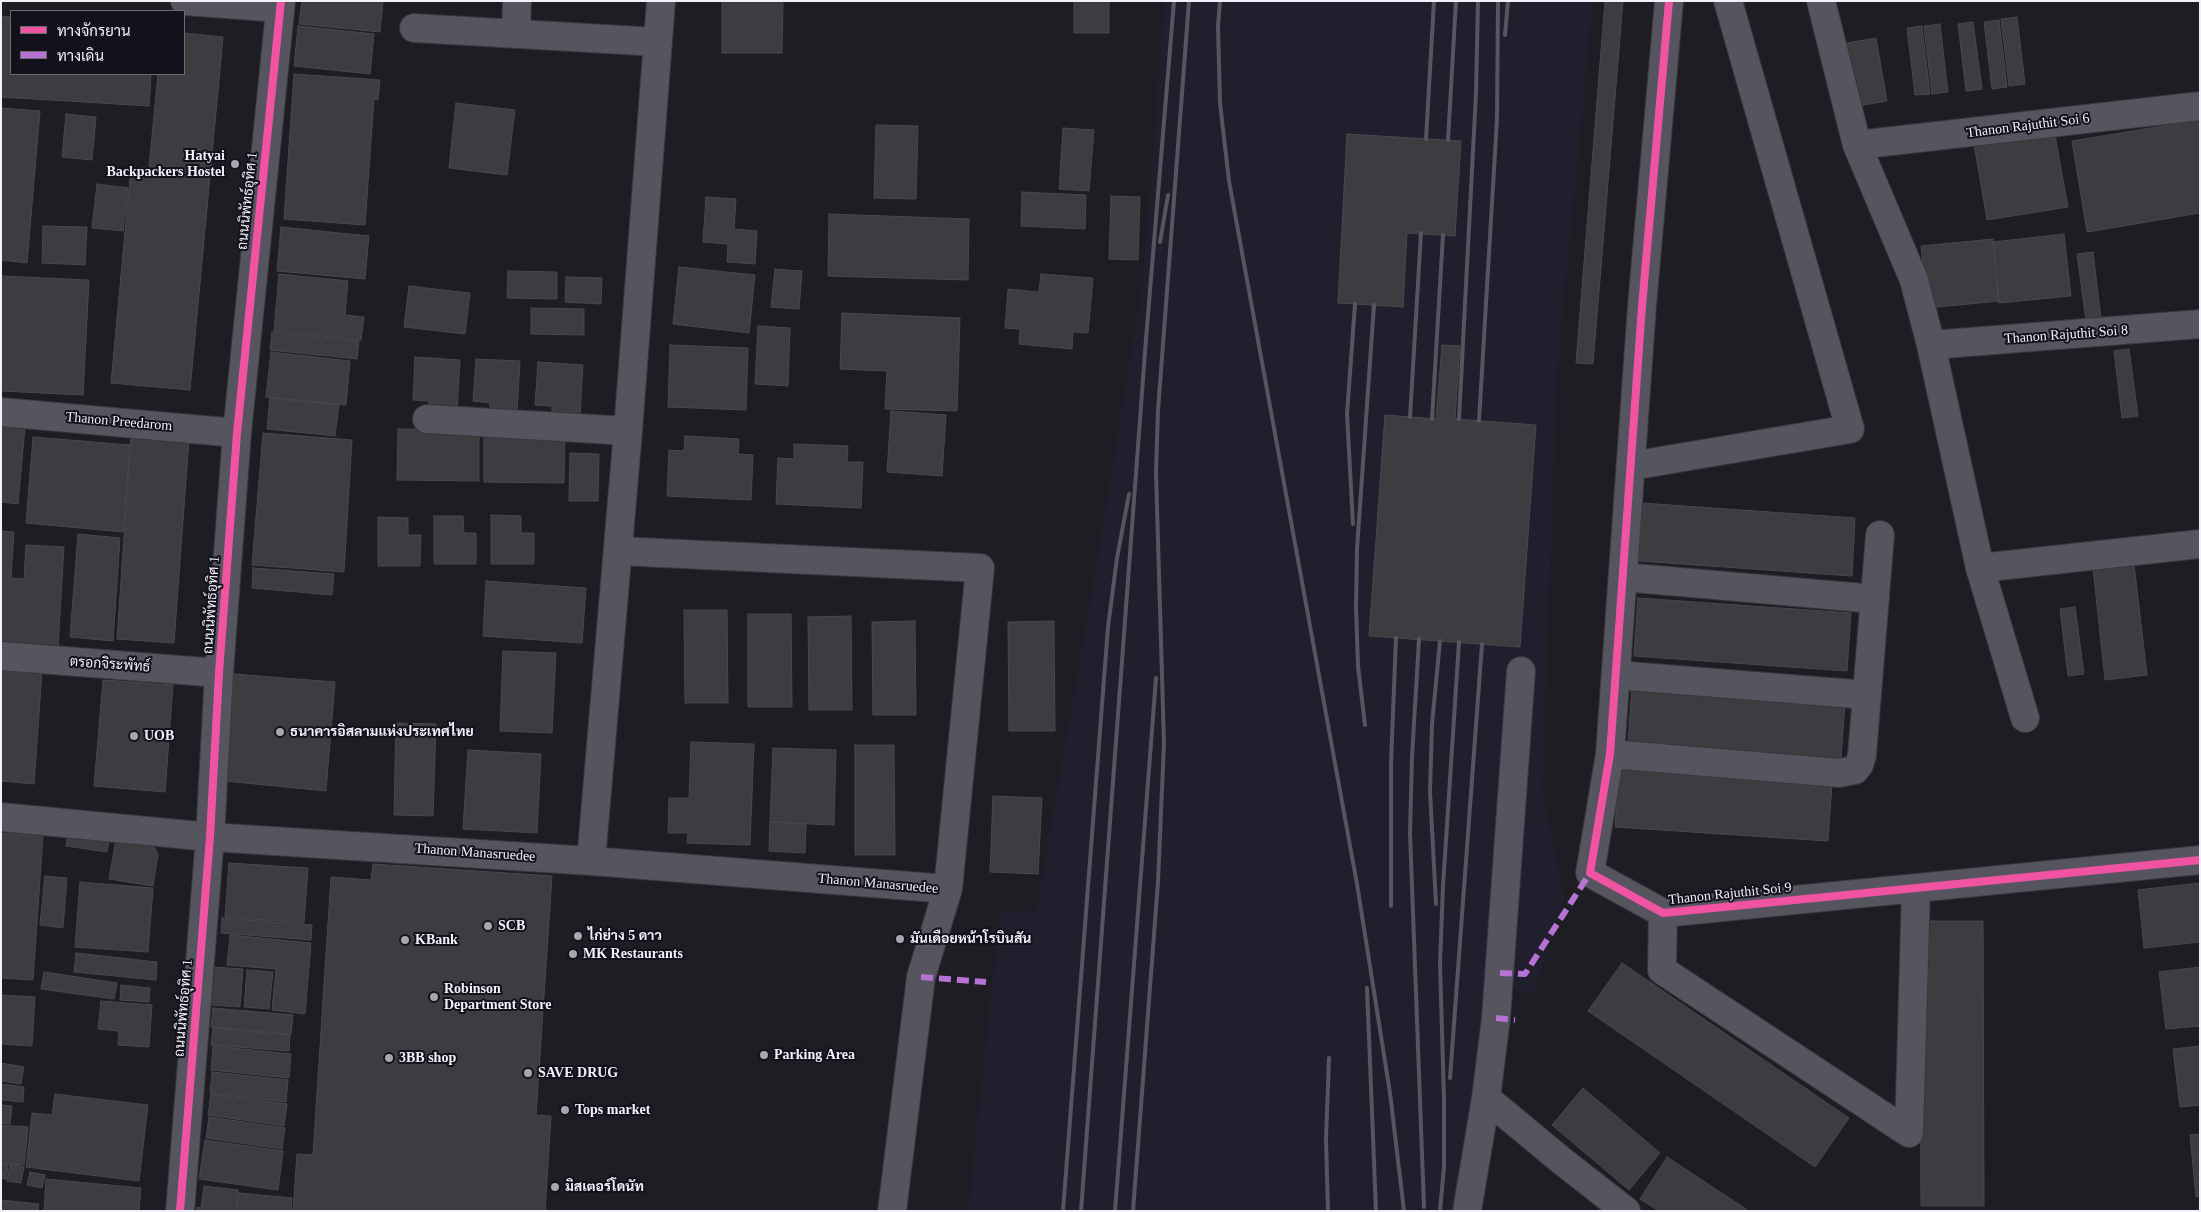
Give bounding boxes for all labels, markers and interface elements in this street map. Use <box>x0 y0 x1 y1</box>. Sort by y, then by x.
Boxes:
legend <box>10 10 185 75</box>
text: ทางจักรยาน <box>57 23 131 39</box>
text: ทางเดิน <box>57 48 104 64</box>
street label: Thanon Rajuthit Soi 6 <box>1965 110 2091 142</box>
place label: Hatyai Backpackers Hostel <box>106 148 225 180</box>
street label: ถนนนิพัทธ์อุทิศ 1 <box>235 151 261 251</box>
marker: Hatyai Backpackers Hostel <box>229 158 241 170</box>
street label: Thanon Rajuthit Soi 8 <box>2004 322 2128 348</box>
street label: Thanon Preedarom <box>65 409 173 435</box>
street label: ถนนนิพัทธ์อุทิศ 1 <box>200 555 224 655</box>
street label: ตรอกจิระพัทธ์ <box>69 654 151 676</box>
place label: ธนาคารอิสลามแห่งประเทศไทย <box>290 724 474 740</box>
marker: ธนาคารอิสลามแห่งประเทศไทย <box>274 726 286 738</box>
place label: UOB <box>144 728 174 744</box>
marker: UOB <box>128 730 140 742</box>
street label: Thanon Manasruedee <box>414 840 536 866</box>
street label: Thanon Manasruedee <box>817 870 939 898</box>
street label: Thanon Rajuthit Soi 9 <box>1667 879 1793 909</box>
place label: SCB <box>498 918 525 934</box>
marker: SCB <box>482 920 494 932</box>
place label: ไก่ย่าง 5 ดาว <box>588 928 662 944</box>
marker: ไก่ย่าง 5 ดาว <box>572 930 584 942</box>
place label: มันเดือยหน้าโรบินสัน <box>910 931 1031 947</box>
place label: KBank <box>415 932 458 948</box>
marker: มันเดือยหน้าโรบินสัน <box>894 933 906 945</box>
marker: KBank <box>399 934 411 946</box>
place label: MK Restaurants <box>583 946 683 962</box>
marker: MK Restaurants <box>567 948 579 960</box>
street label: ถนนนิพัทธ์อุทิศ 1 <box>171 958 197 1058</box>
place label: Robinson Department Store <box>444 981 551 1014</box>
marker: Robinson Department Store <box>428 991 440 1003</box>
place label: Parking Area <box>774 1047 855 1063</box>
marker: Parking Area <box>758 1049 770 1061</box>
place label: 3BB shop <box>399 1050 456 1066</box>
marker: 3BB shop <box>383 1052 395 1064</box>
place label: SAVE DRUG <box>538 1065 618 1081</box>
marker: SAVE DRUG <box>522 1067 534 1079</box>
place label: Tops market <box>575 1102 650 1118</box>
marker: Tops market <box>559 1104 571 1116</box>
place label: มิสเตอร์โดนัท <box>565 1179 644 1195</box>
marker: มิสเตอร์โดนัท <box>549 1181 561 1193</box>

